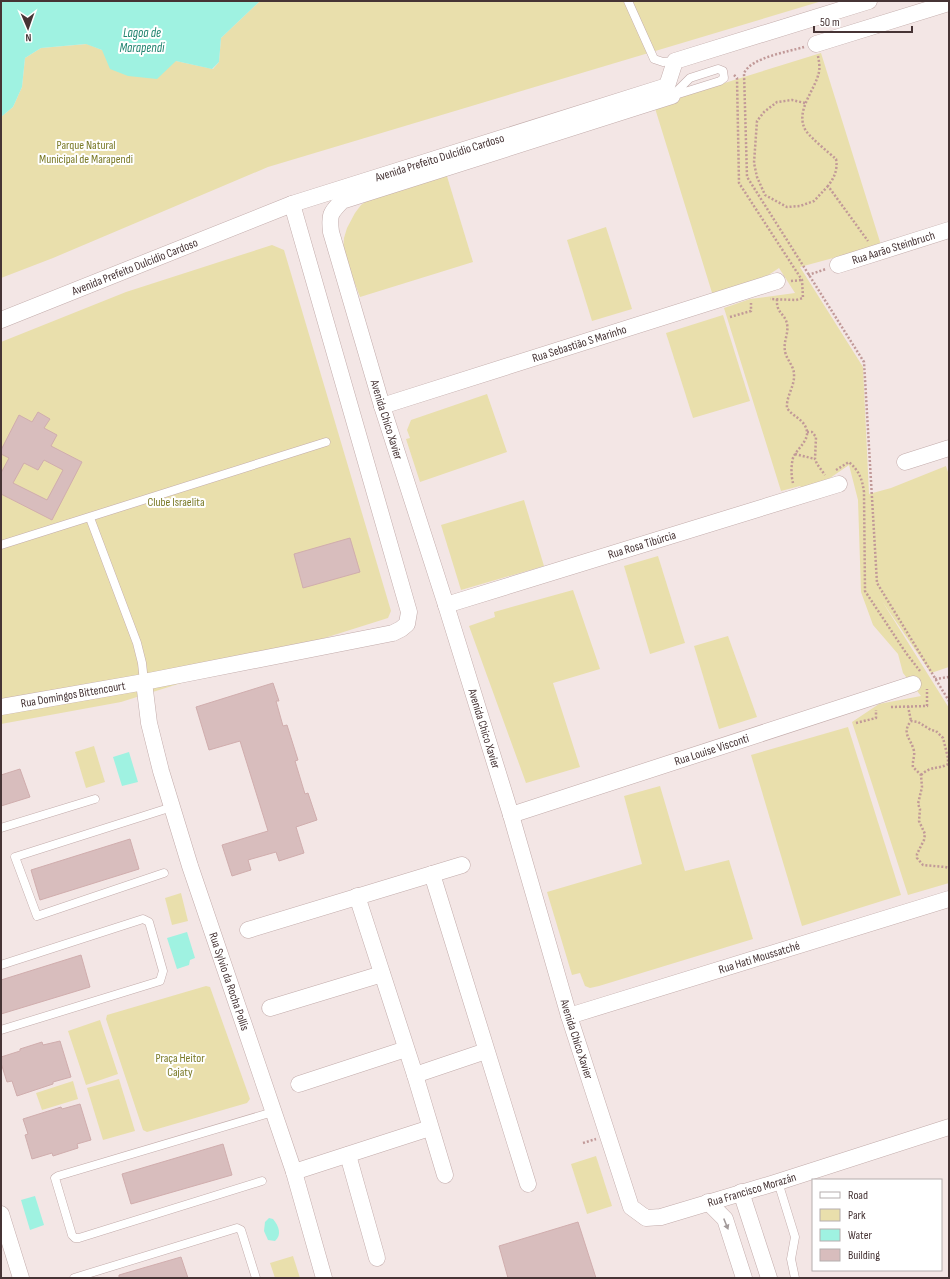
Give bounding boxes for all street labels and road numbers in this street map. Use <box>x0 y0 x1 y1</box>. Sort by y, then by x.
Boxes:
street label: Avenida Prefeito Dulcídio Cardoso <box>372 131 506 186</box>
street label: Rua Aarão Steinbruch <box>850 228 937 268</box>
street label: Avenida Prefeito Dulcídio Cardoso <box>69 235 200 299</box>
street label: Rua Sebastião S Marinho <box>530 322 629 366</box>
street label: Avenida Chico Xavier <box>366 377 406 462</box>
street label: Rua Rosa Tibúrcia <box>606 528 678 563</box>
street label: Rua Domingos Bittencourt <box>20 678 127 711</box>
street label: Avenida Chico Xavier <box>464 686 503 771</box>
street label: Rua Louise Visconti <box>673 731 751 769</box>
street label: Rua Sylvio da Rocha Pollis <box>205 931 252 1033</box>
street label: Rua Hati Moussatché <box>717 938 802 977</box>
street label: Avenida Chico Xavier <box>556 997 596 1082</box>
street label: Rua Francisco Morazán <box>706 1170 798 1211</box>

